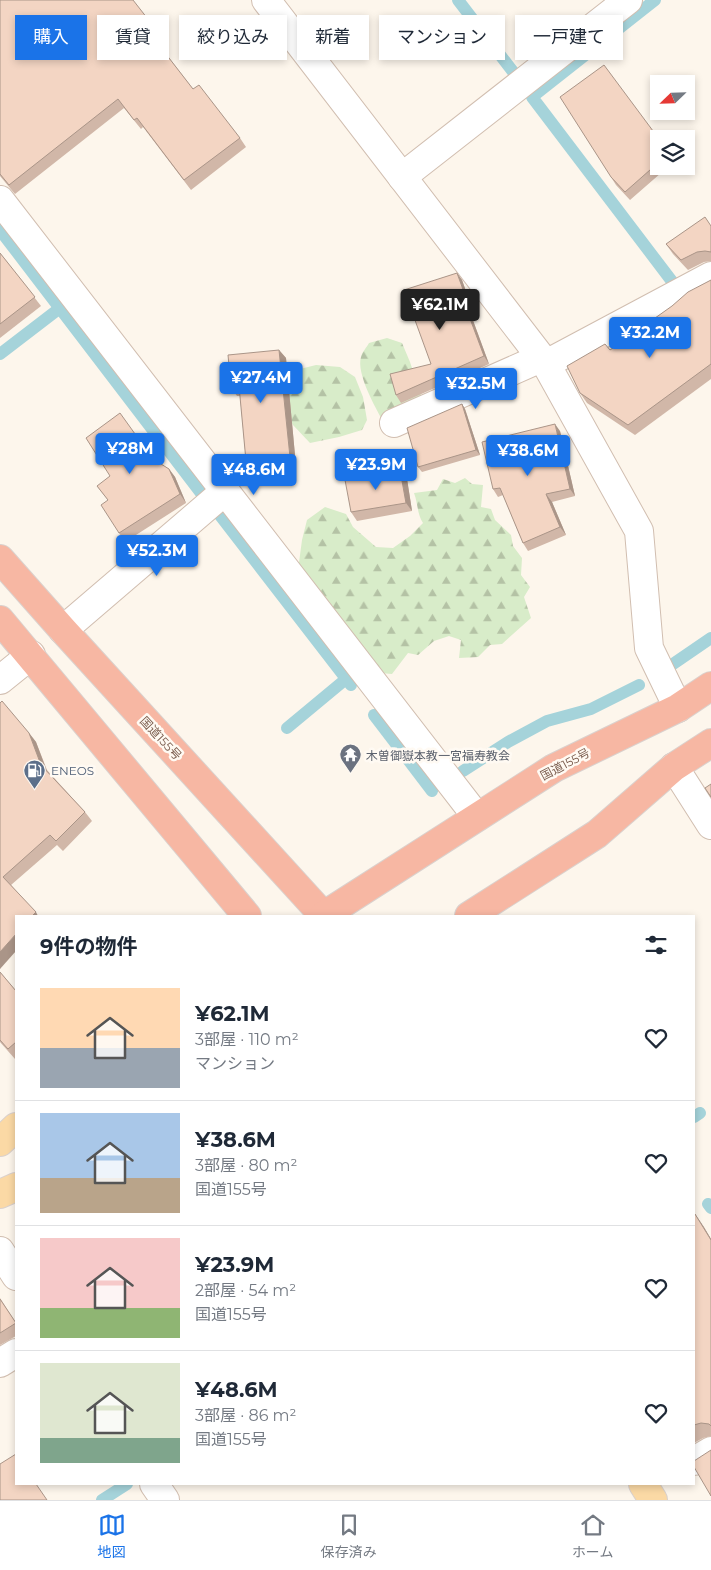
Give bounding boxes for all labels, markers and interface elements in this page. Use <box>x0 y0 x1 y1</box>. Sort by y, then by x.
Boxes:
chip: 購入 <box>15 15 87 60</box>
chip: 賃貸 <box>97 15 169 60</box>
chip: 絞り込み <box>179 15 287 60</box>
chip: 新着 <box>297 15 369 60</box>
chip: マンション <box>379 15 505 60</box>
chip: 一戸建て <box>515 15 623 60</box>
north arrow <box>650 75 695 120</box>
map controls <box>650 75 695 175</box>
button: layers <box>650 130 695 175</box>
pin: ¥62.1M <box>399 288 481 331</box>
text: ¥62.1M <box>412 295 468 314</box>
pin: ¥32.2M <box>609 316 691 359</box>
text: ¥32.2M <box>620 323 680 342</box>
pin: ¥27.4M <box>220 362 302 404</box>
text: ¥27.4M <box>231 368 291 387</box>
pin: ¥32.5M <box>435 368 517 410</box>
text: ¥32.5M <box>446 374 506 393</box>
pin: ¥28M <box>100 432 160 475</box>
pin: ¥38.6M <box>487 434 569 477</box>
text: ¥28M <box>106 439 154 458</box>
text: ¥38.6M <box>497 441 559 460</box>
pin: ¥23.9M <box>335 448 417 491</box>
pin: ¥48.6M <box>213 454 295 496</box>
text: ¥23.9M <box>346 455 406 474</box>
text: ¥48.6M <box>223 460 285 479</box>
pin: ¥52.3M <box>116 534 198 577</box>
text: ¥52.3M <box>127 541 187 560</box>
street label: 国道155号 <box>137 713 185 763</box>
temple icon: 木曽御嶽本教一宮福寿教会 <box>338 743 362 774</box>
street label: 国道155号 <box>538 745 592 783</box>
place label: 木曽御嶽本教一宮福寿教会 <box>366 748 510 763</box>
fuel station icon: ENEOS <box>23 758 47 789</box>
place label: ENEOS <box>51 763 94 778</box>
icon: filters <box>642 931 670 959</box>
text: 9件の物件 <box>40 934 137 959</box>
text: ¥62.1M <box>195 1001 270 1026</box>
icon: home <box>80 1008 140 1068</box>
icon: heart <box>642 1024 670 1052</box>
text: 3部屋 · 110 m² <box>195 1030 299 1049</box>
text: マンション <box>195 1054 275 1073</box>
text: ¥38.6M <box>195 1127 276 1152</box>
icon: home <box>80 1133 140 1193</box>
icon: heart <box>642 1149 670 1177</box>
text: 3部屋 · 80 m² <box>195 1156 297 1175</box>
text: 国道155号 <box>195 1180 267 1199</box>
text: ¥23.9M <box>195 1252 274 1277</box>
icon: home <box>80 1258 140 1318</box>
icon: heart <box>642 1274 670 1302</box>
text: 2部屋 · 54 m² <box>195 1281 296 1300</box>
text: 国道155号 <box>195 1305 267 1324</box>
text: ¥48.6M <box>195 1377 278 1402</box>
icon: home <box>80 1383 140 1443</box>
icon: heart <box>642 1399 670 1427</box>
text: 3部屋 · 86 m² <box>195 1406 296 1425</box>
text: 国道155号 <box>195 1430 267 1449</box>
tab: 地図 <box>98 1511 126 1561</box>
tab: 保存済み <box>321 1511 377 1561</box>
tab: ホーム <box>572 1511 613 1561</box>

